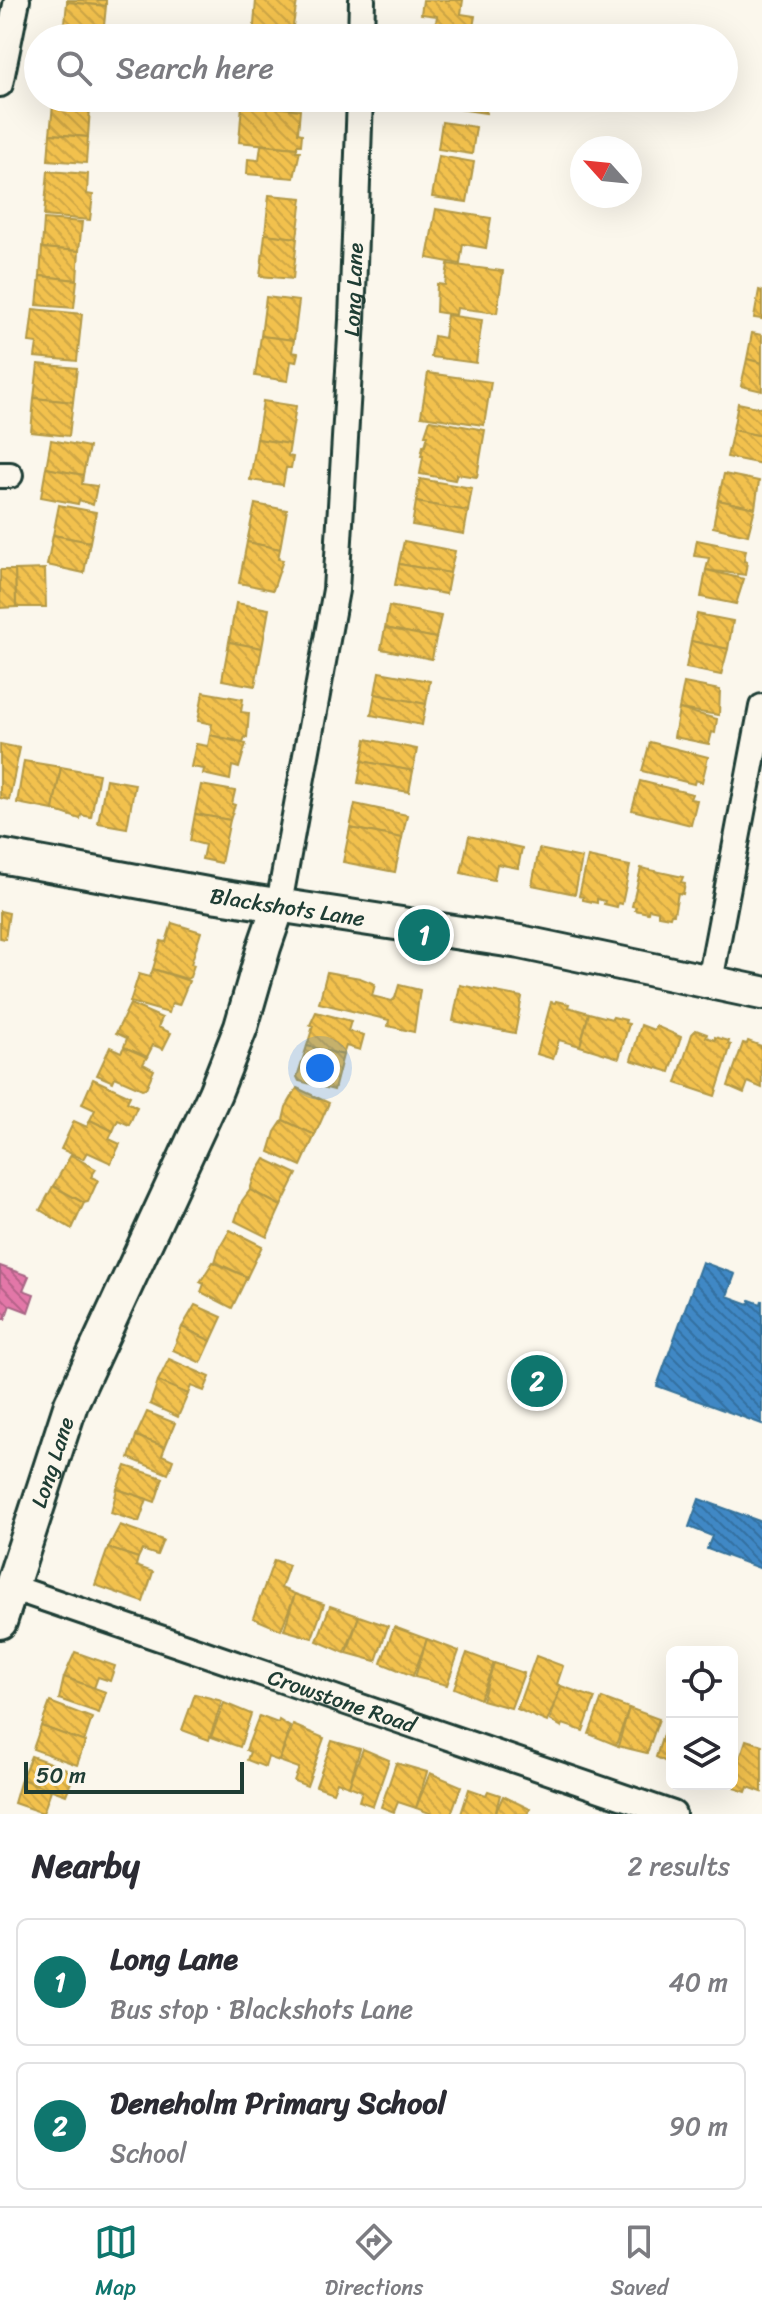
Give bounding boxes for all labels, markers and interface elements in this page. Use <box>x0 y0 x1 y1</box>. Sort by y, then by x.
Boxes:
search box <box>24 24 738 112</box>
text: Search here <box>116 41 274 95</box>
icon: search <box>52 46 96 90</box>
north arrow <box>570 136 642 208</box>
street label: Long Lane <box>332 242 374 338</box>
street label: Blackshots Lane <box>207 875 368 938</box>
pin: 1 <box>398 905 450 965</box>
your location <box>300 1048 340 1088</box>
pin: 2 <box>511 1351 563 1411</box>
street label: Long Lane <box>19 1411 85 1513</box>
map controls <box>666 1646 738 1790</box>
button: locate <box>666 1646 738 1718</box>
street label: Crowstone Road <box>263 1657 423 1744</box>
button: layers <box>666 1718 738 1790</box>
text: 50 m <box>36 1756 86 1795</box>
scale bar <box>24 1758 244 1794</box>
text: Nearby <box>32 1836 140 1896</box>
text: 2 results <box>628 1843 730 1889</box>
text: Long Lane <box>110 1932 238 1986</box>
text: 1 <box>54 1959 66 2005</box>
text: 40 m <box>669 1959 728 2005</box>
text: Bus stop · Blackshots Lane <box>110 1986 413 2032</box>
text: Deneholm Primary School <box>110 2076 446 2130</box>
text: 2 <box>52 2103 68 2149</box>
text: 90 m <box>669 2103 728 2149</box>
text: School <box>110 2130 187 2176</box>
tab: Map <box>94 2220 138 2307</box>
tab: Directions <box>325 2220 423 2307</box>
tab: Saved <box>610 2220 668 2307</box>

